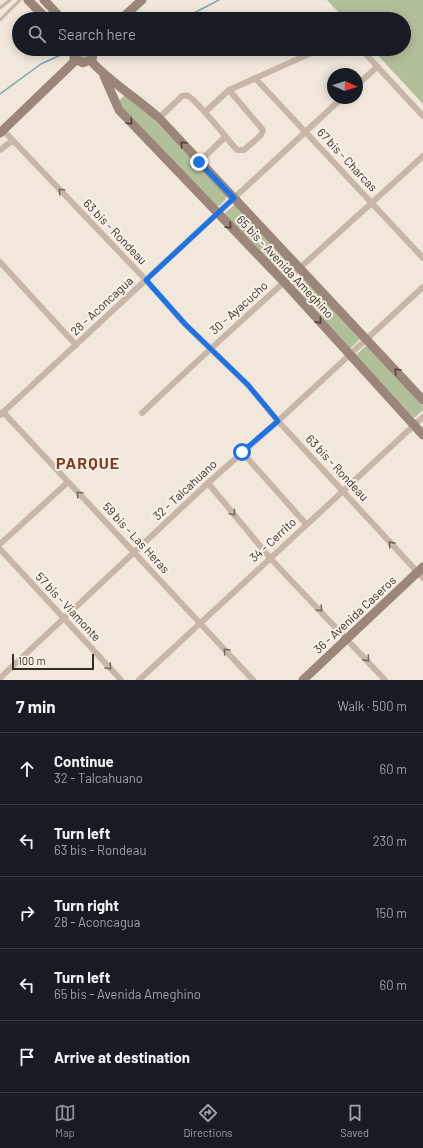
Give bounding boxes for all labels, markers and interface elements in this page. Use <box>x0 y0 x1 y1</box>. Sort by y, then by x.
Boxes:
search box <box>12 12 411 56</box>
icon: search <box>26 23 48 45</box>
text: Search here <box>58 25 136 43</box>
north arrow <box>327 68 363 104</box>
one-way arrow <box>125 117 133 125</box>
street label: 67 bis - Charcas <box>315 125 381 194</box>
one-way arrow <box>180 141 188 149</box>
route end <box>190 153 208 171</box>
one-way arrow <box>58 188 66 196</box>
street label: 63 bis - Rondeau <box>81 196 150 267</box>
street label: 65 bis - Avenida Ameghino <box>234 212 337 321</box>
one-way arrow <box>224 221 232 229</box>
street label: 28 - Aconcagua <box>67 273 135 338</box>
street label: 30 - Ayacucho <box>207 278 270 337</box>
one-way arrow <box>314 316 321 323</box>
one-way arrow <box>394 368 401 376</box>
street label: 63 bis - Rondeau <box>304 431 372 503</box>
route start <box>233 443 251 461</box>
district label: PARQUE <box>56 453 120 472</box>
street label: 32 - Talcahuano <box>150 456 219 522</box>
one-way arrow <box>76 491 84 499</box>
street label: 59 bis - Las Heras <box>100 499 173 576</box>
one-way arrow <box>228 508 235 515</box>
street label: 34 - Cerrito <box>246 514 298 564</box>
one-way arrow <box>389 541 396 548</box>
street label: 57 bis - Viamonte <box>33 569 104 644</box>
street label: 36 - Avenida Caseros <box>310 572 399 656</box>
one-way arrow <box>315 604 322 612</box>
one-way arrow <box>224 649 231 656</box>
scale bar <box>12 652 94 671</box>
text: 100 m <box>18 654 46 667</box>
one-way arrow <box>362 655 369 662</box>
one-way arrow <box>104 662 112 670</box>
text: 7 min <box>16 696 56 716</box>
text: Walk · 500 m <box>337 698 407 714</box>
text: Continue <box>54 752 114 770</box>
icon: ahead <box>16 758 38 780</box>
text: 60 m <box>380 761 407 777</box>
text: 32 - Talcahuano <box>54 770 143 786</box>
text: Turn left <box>54 824 110 842</box>
icon: left <box>16 830 38 852</box>
text: 230 m <box>373 833 407 849</box>
text: 63 bis - Rondeau <box>54 842 146 858</box>
text: Turn right <box>54 896 119 914</box>
icon: right <box>16 902 38 924</box>
text: 150 m <box>375 905 407 921</box>
text: 28 - Aconcagua <box>54 914 140 930</box>
text: Turn left <box>54 968 110 986</box>
icon: left <box>16 974 38 996</box>
text: 60 m <box>380 977 407 993</box>
text: 65 bis - Avenida Ameghino <box>54 986 201 1002</box>
icon: arrive <box>16 1046 38 1068</box>
text: Arrive at destination <box>54 1048 190 1066</box>
tab: Map <box>54 1102 76 1139</box>
tab: Directions <box>183 1102 233 1139</box>
tab: Saved <box>340 1102 369 1139</box>

